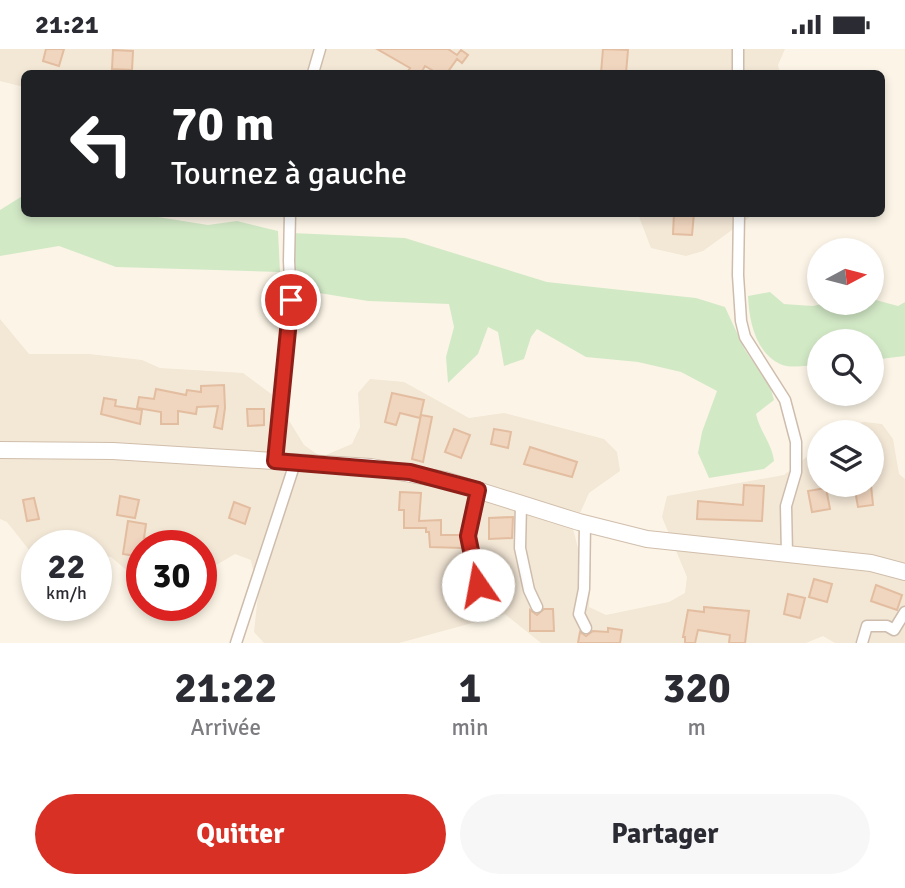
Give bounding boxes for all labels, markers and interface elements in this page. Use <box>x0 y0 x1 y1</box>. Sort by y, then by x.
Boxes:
text: 21:21 <box>35 9 99 41</box>
text: 70 m <box>171 94 274 154</box>
icon: left <box>56 98 147 189</box>
text: Tournez à gauche <box>171 154 407 193</box>
north arrow <box>807 238 884 315</box>
map controls <box>807 238 884 497</box>
pin <box>261 270 321 330</box>
icon: arrive <box>272 281 310 319</box>
button: search <box>807 329 884 406</box>
button: layers <box>807 420 884 497</box>
speed limit sign: 30 <box>126 530 217 621</box>
text: 22 <box>48 545 85 588</box>
position arrow <box>441 548 515 622</box>
text: km/h <box>46 582 87 604</box>
text: 21:22 <box>174 663 277 714</box>
text: 1 <box>459 663 481 714</box>
text: 320 <box>663 663 731 714</box>
text: Arrivée <box>190 713 261 742</box>
text: min <box>451 713 489 742</box>
text: m <box>688 713 706 742</box>
button: Quitter <box>35 794 446 874</box>
button: Partager <box>460 794 870 874</box>

